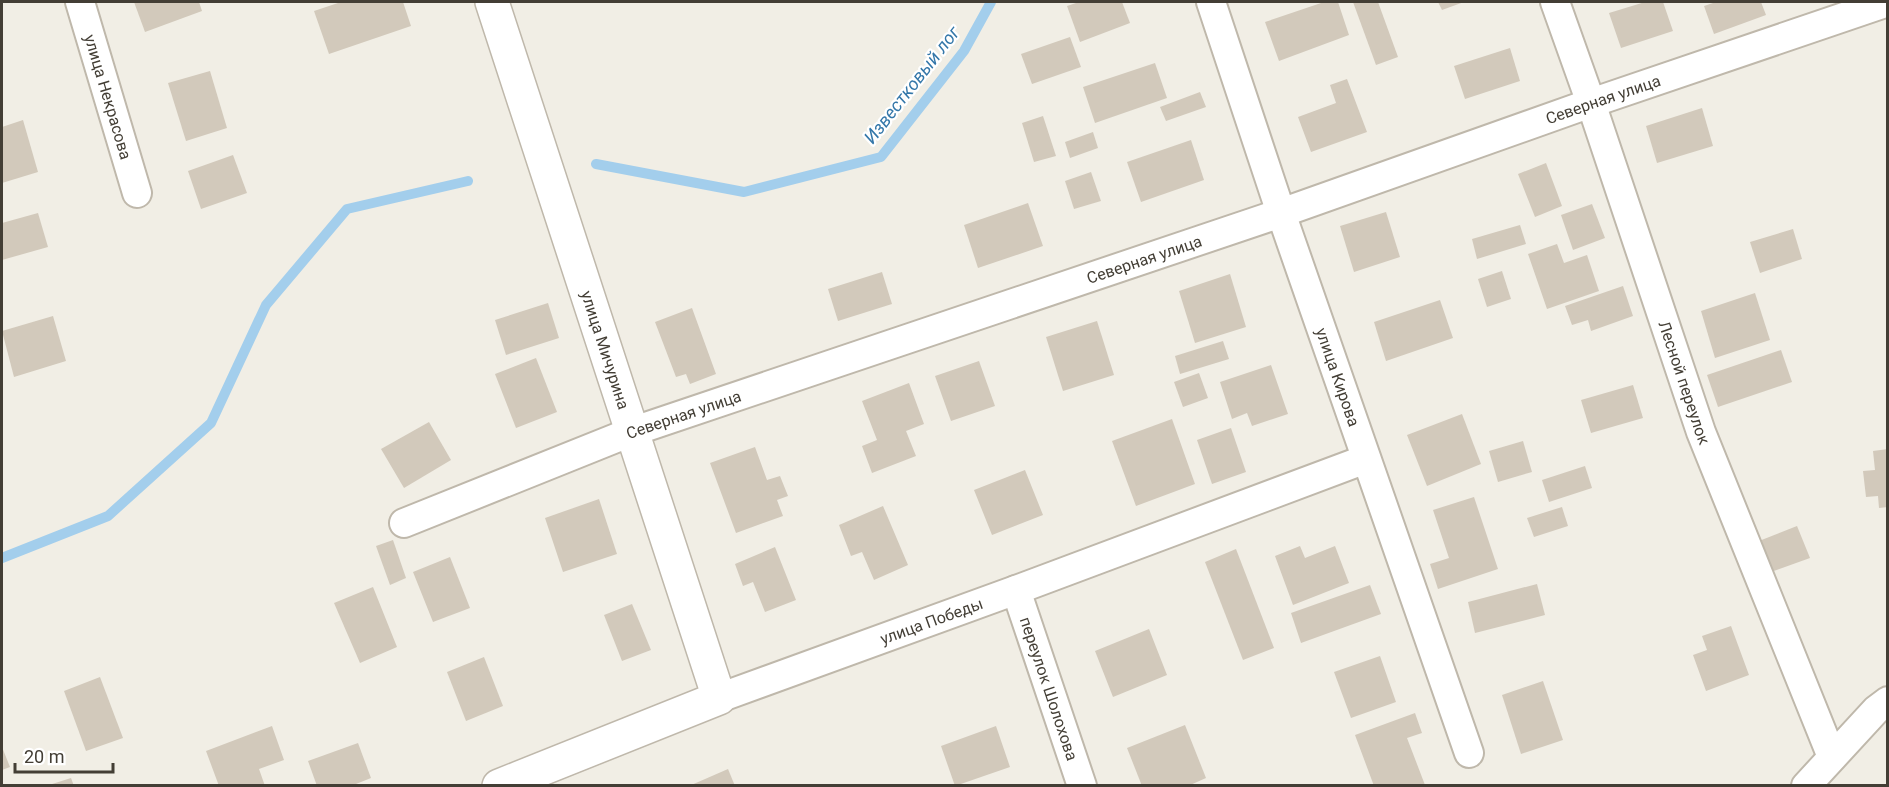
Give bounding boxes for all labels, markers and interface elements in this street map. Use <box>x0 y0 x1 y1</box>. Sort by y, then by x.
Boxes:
water label: Известковый лог <box>859 21 964 147</box>
street label: улица Некрасова <box>80 32 135 162</box>
street label: Северная улица <box>1543 71 1663 128</box>
street label: Северная улица <box>1084 231 1204 288</box>
street label: улица Мичурина <box>577 288 633 412</box>
street label: Лесной переулок <box>1655 318 1714 448</box>
street label: улица Кирова <box>1312 325 1364 429</box>
street label: Северная улица <box>624 387 744 443</box>
street label: улица Победы <box>878 594 985 649</box>
street label: переулок Шолохова <box>1016 614 1082 763</box>
scale bar <box>15 736 112 774</box>
text: 20 m <box>24 746 64 767</box>

